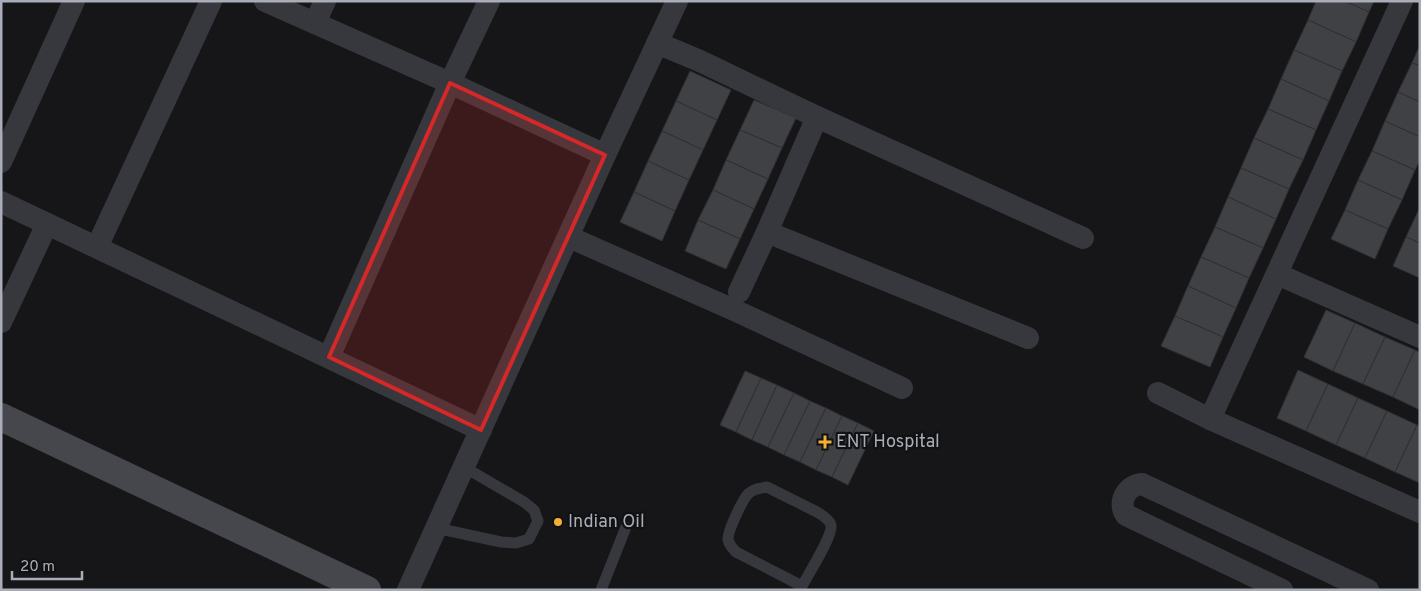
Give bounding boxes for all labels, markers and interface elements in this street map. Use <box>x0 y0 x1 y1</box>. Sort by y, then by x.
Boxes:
place label: ENT Hospital <box>836 431 940 454</box>
marker: ENT Hospital <box>818 435 832 449</box>
place label: Indian Oil <box>568 511 645 534</box>
marker: Indian Oil <box>552 516 564 528</box>
scale bar <box>12 548 82 580</box>
text: 20 m <box>20 558 55 577</box>

